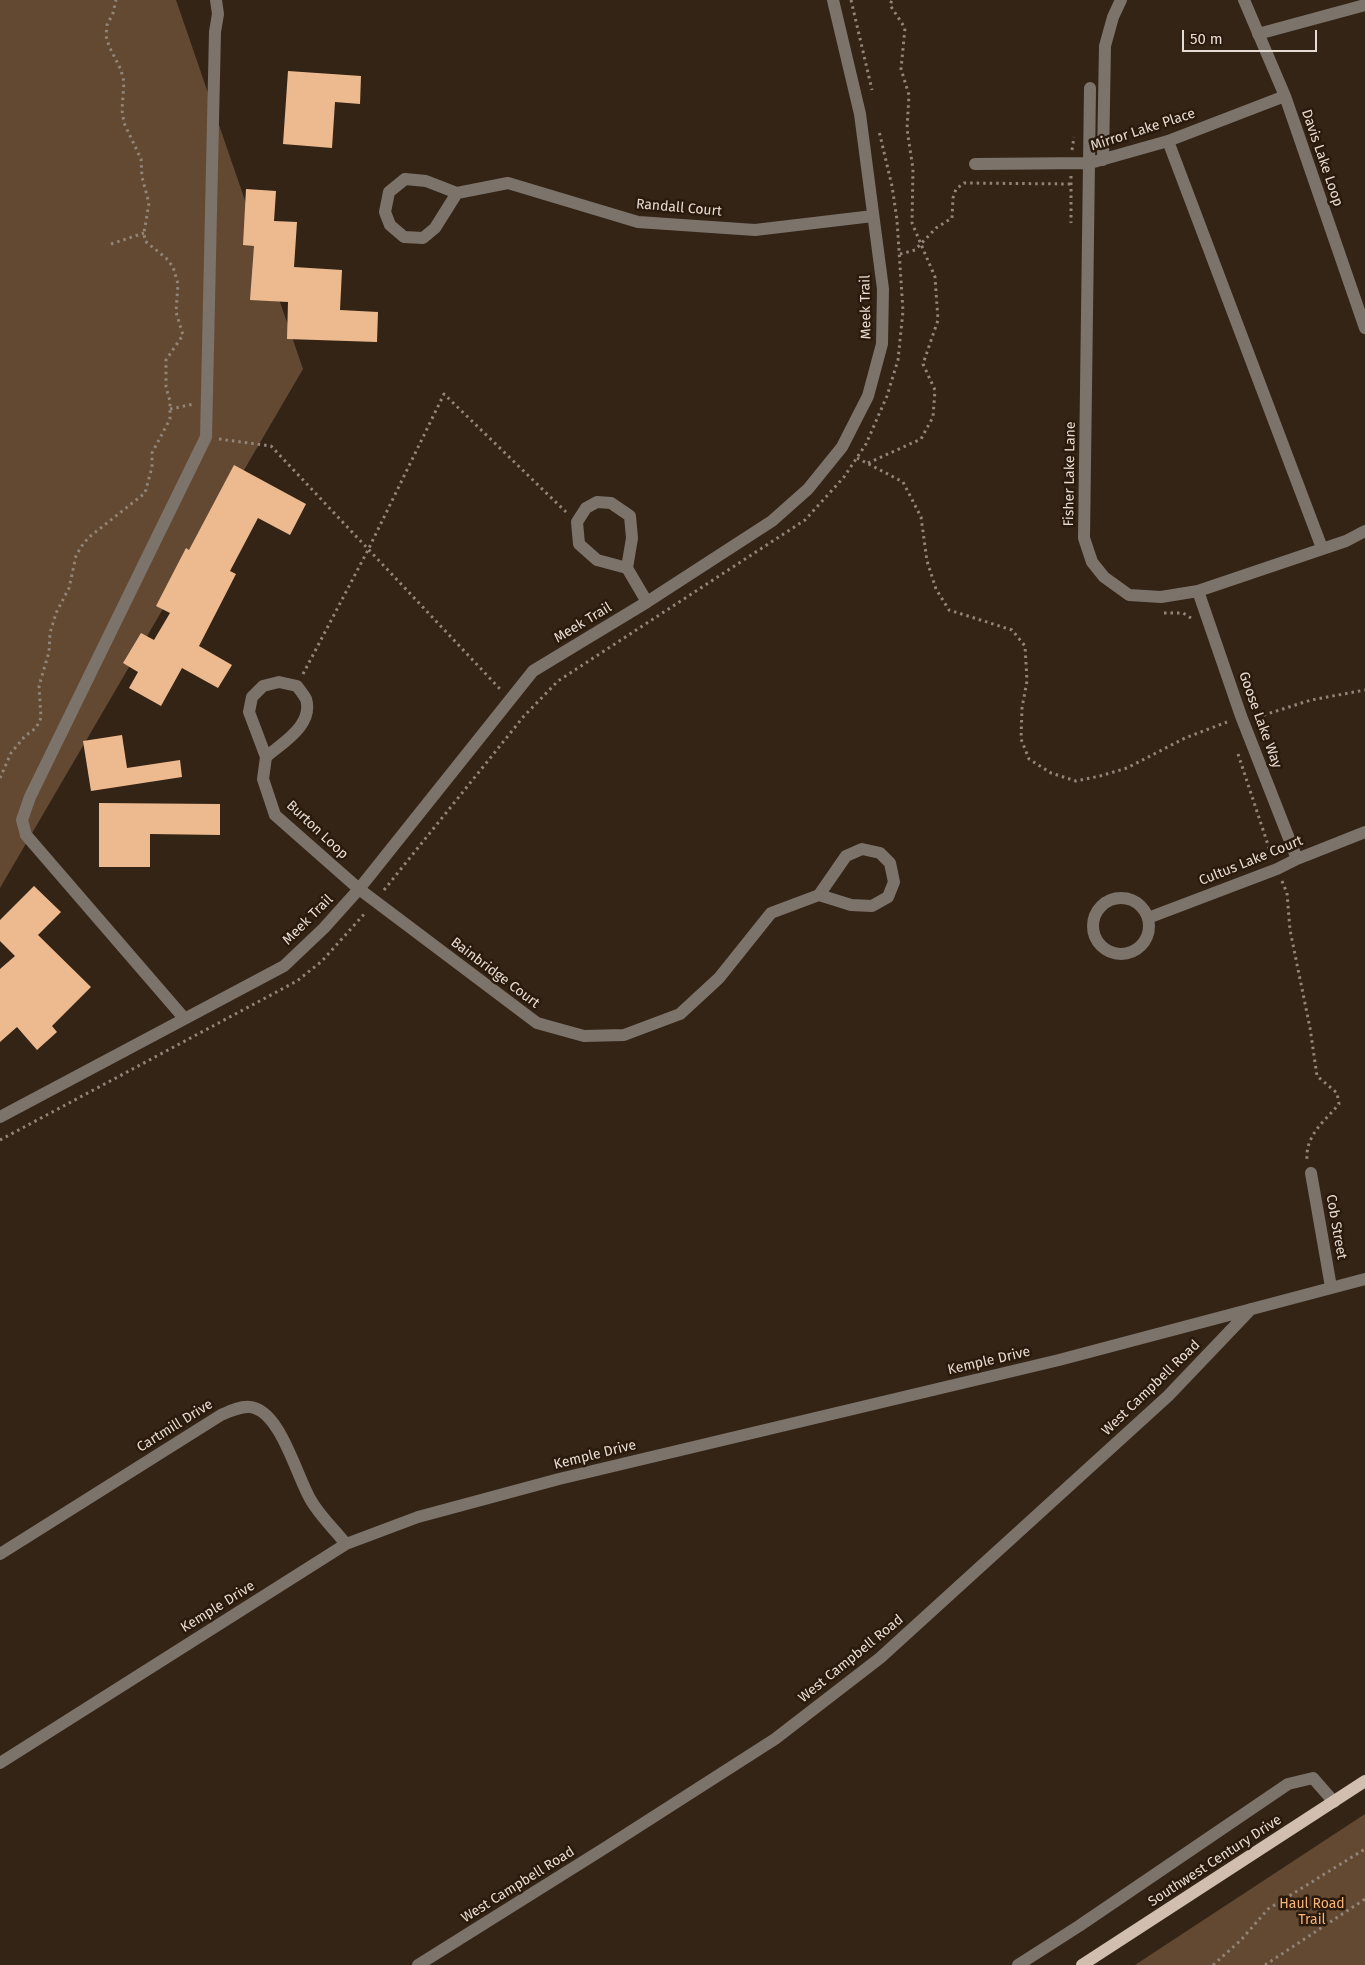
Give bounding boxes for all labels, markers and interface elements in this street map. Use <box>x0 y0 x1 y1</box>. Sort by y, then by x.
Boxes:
scale bar <box>1185 20 1320 52</box>
text: 50 m <box>1190 30 1223 48</box>
street label: Mirror Lake Place <box>1089 105 1197 155</box>
street label: Davis Lake Loop <box>1298 107 1346 209</box>
street label: Randall Court <box>635 196 723 220</box>
street label: Meek Trail <box>857 275 875 339</box>
street label: Fisher Lake Lane <box>1061 421 1079 527</box>
street label: Meek Trail <box>551 599 615 647</box>
street label: Goose Lake Way <box>1235 670 1285 770</box>
street label: Burton Loop <box>283 797 351 863</box>
street label: Cultus Lake Court <box>1197 833 1305 889</box>
street label: Meek Trail <box>279 891 337 949</box>
street label: Bainbridge Court <box>447 934 543 1012</box>
street label: Cob Street <box>1322 1193 1350 1261</box>
street label: West Campbell Road <box>1098 1337 1204 1439</box>
street label: Kemple Drive <box>946 1343 1032 1379</box>
street label: Cartmill Drive <box>134 1396 216 1456</box>
street label: Kemple Drive <box>552 1437 638 1473</box>
street label: Kemple Drive <box>178 1578 258 1636</box>
street label: West Campbell Road <box>795 1612 907 1706</box>
street label: Southwest Century Drive <box>1145 1812 1285 1910</box>
street label: West Campbell Road <box>458 1843 578 1927</box>
park label: Haul Road Trail <box>1279 1896 1345 1928</box>

